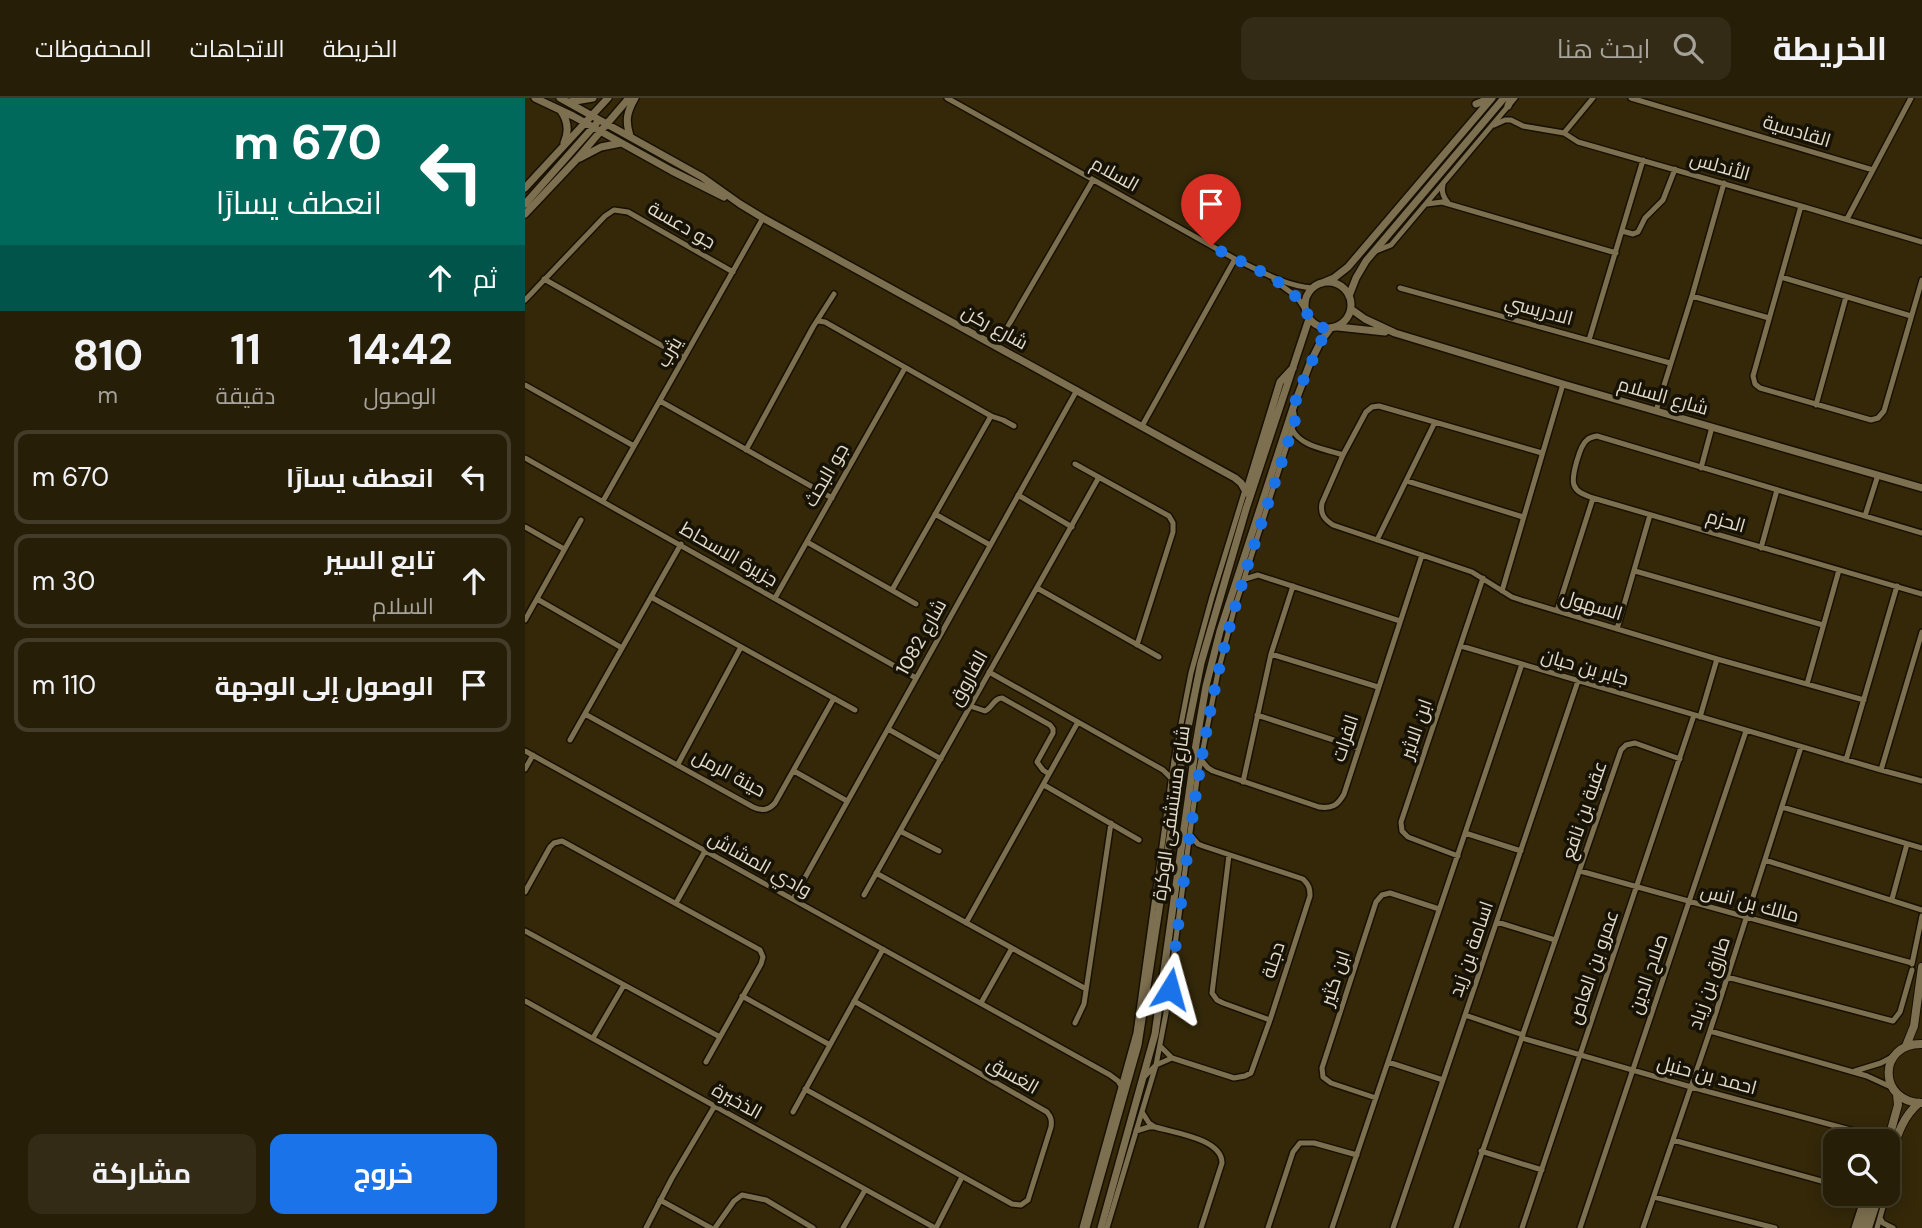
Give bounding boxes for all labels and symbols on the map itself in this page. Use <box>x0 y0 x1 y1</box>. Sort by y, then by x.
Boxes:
street label: القادسية <box>1760 109 1834 153</box>
street label: الأندلس <box>1687 146 1753 186</box>
street label: السلام <box>1086 151 1144 198</box>
pin <box>1181 174 1241 246</box>
street label: جو دعسة <box>644 196 720 254</box>
street label: الادريسي <box>1502 289 1576 333</box>
street label: شارع ركن <box>957 299 1033 356</box>
street label: يثرب <box>650 332 688 372</box>
street label: شارع السلام <box>1614 371 1711 422</box>
street label: جو البحث <box>798 439 854 511</box>
street label: الحزم <box>1703 504 1748 539</box>
street label: جزيرة الاسحاط <box>675 516 783 592</box>
street label: السهول <box>1558 584 1626 626</box>
street label: شارع 1082 <box>890 595 953 680</box>
street label: جابر بن حيان <box>1538 643 1632 691</box>
street label: الفاروق <box>943 646 993 710</box>
street label: ابن الاثير <box>1394 696 1438 763</box>
street label: الفرات <box>1326 711 1364 765</box>
street label: شارع مستشفى الوكرة <box>1146 724 1197 902</box>
street label: حينة الرمل <box>688 743 770 803</box>
street label: عقبة بن نافع <box>1555 757 1613 863</box>
street label: وادي المشاش <box>703 825 816 905</box>
street label: مالك بن انس <box>1698 878 1802 928</box>
street label: اسامة بن زيد <box>1443 898 1499 1000</box>
street label: عمرو بن العاص <box>1562 907 1624 1027</box>
street label: صلاح الدين <box>1623 931 1674 1018</box>
street label: طارق بن زياد <box>1682 934 1736 1032</box>
street label: دجلة <box>1255 939 1291 981</box>
street label: ابن كثير <box>1314 947 1356 1010</box>
position arrow <box>1133 952 1207 1026</box>
street label: الغسق <box>983 1050 1043 1100</box>
street label: احمد بن حنبل <box>1654 1050 1760 1100</box>
street label: الذخيرة <box>708 1077 766 1125</box>

